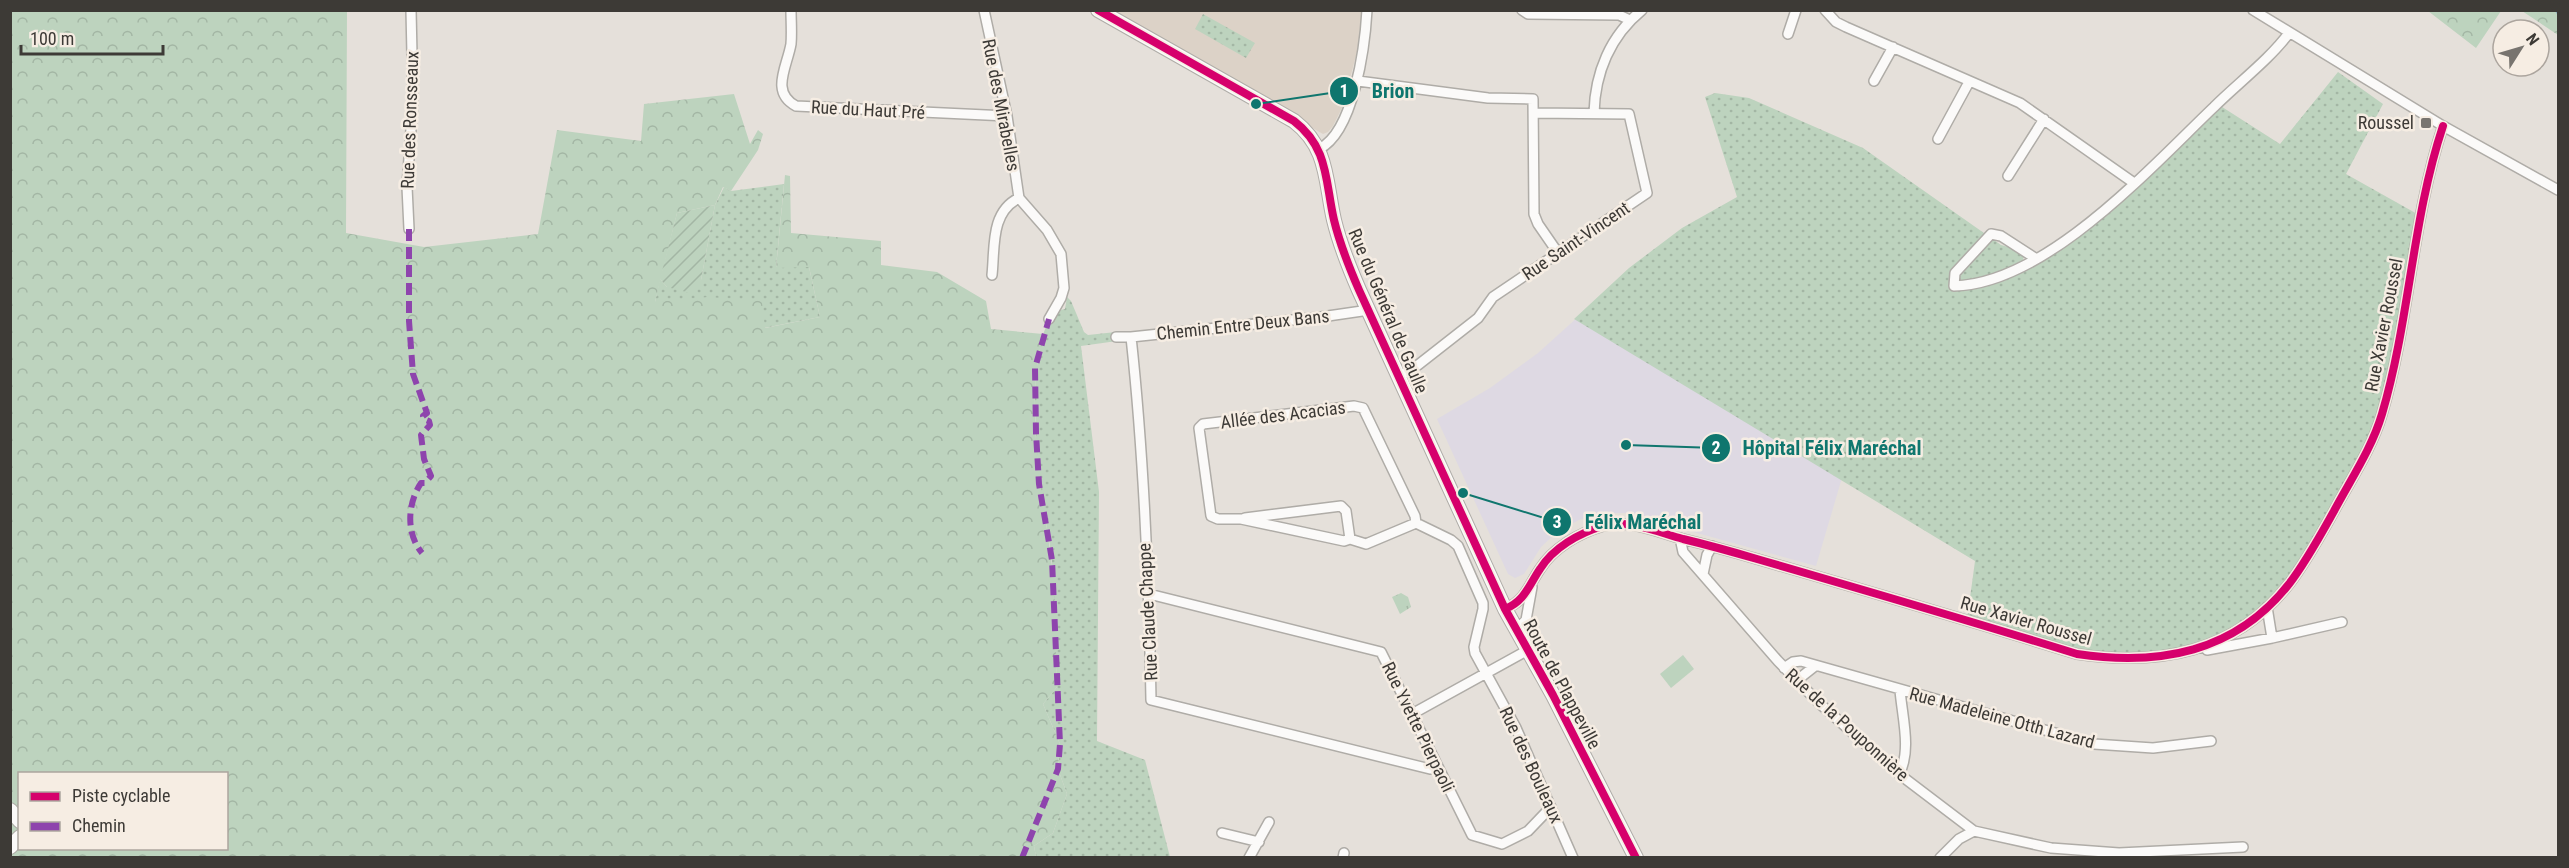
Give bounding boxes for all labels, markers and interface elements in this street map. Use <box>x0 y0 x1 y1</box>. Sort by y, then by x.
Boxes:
scale bar <box>21 18 164 56</box>
north arrow <box>2491 18 2551 78</box>
text: 100 m <box>30 28 74 49</box>
text: N <box>2522 30 2543 49</box>
street label: Rue des Mirabelles <box>978 37 1025 173</box>
street label: Rue des Ronsseaux <box>397 51 422 189</box>
callout: Brion <box>1329 72 1426 110</box>
text: Brion <box>1372 79 1414 103</box>
text: 1 <box>1339 80 1349 101</box>
street label: Rue du Haut Pré <box>810 96 926 123</box>
place label: Roussel <box>2358 112 2414 133</box>
marker: Roussel <box>2419 116 2433 130</box>
street label: Rue Saint-Vincent <box>1518 197 1633 284</box>
street label: Rue du Général de Gaulle <box>1344 225 1433 396</box>
street label: Rue Xavier Roussel <box>2360 256 2407 393</box>
street label: Chemin Entre Deux Bans <box>1156 305 1330 344</box>
street label: Allée des Acacias <box>1219 396 1347 433</box>
callout: Hôpital Félix Maréchal <box>1701 429 1934 467</box>
text: Hôpital Félix Maréchal <box>1742 436 1922 460</box>
text: 2 <box>1711 437 1721 458</box>
callout: Félix Maréchal <box>1542 503 1713 541</box>
text: Félix Maréchal <box>1585 510 1701 534</box>
text: 3 <box>1552 511 1562 532</box>
street label: Rue Claude Chappe <box>1133 543 1162 681</box>
street label: Rue Xavier Roussel <box>1958 592 2094 649</box>
street label: Route de Plappeville <box>1519 615 1606 752</box>
street label: Rue Yvette Pierpaoli <box>1378 658 1459 795</box>
street label: Rue de la Pouponnière <box>1781 664 1913 785</box>
street label: Rue Madeleine Otth Lazard <box>1907 683 2097 752</box>
street label: Rue des Bouleaux <box>1495 703 1568 826</box>
legend <box>18 772 228 850</box>
text: Piste cyclable <box>72 785 170 806</box>
text: Chemin <box>72 815 126 836</box>

